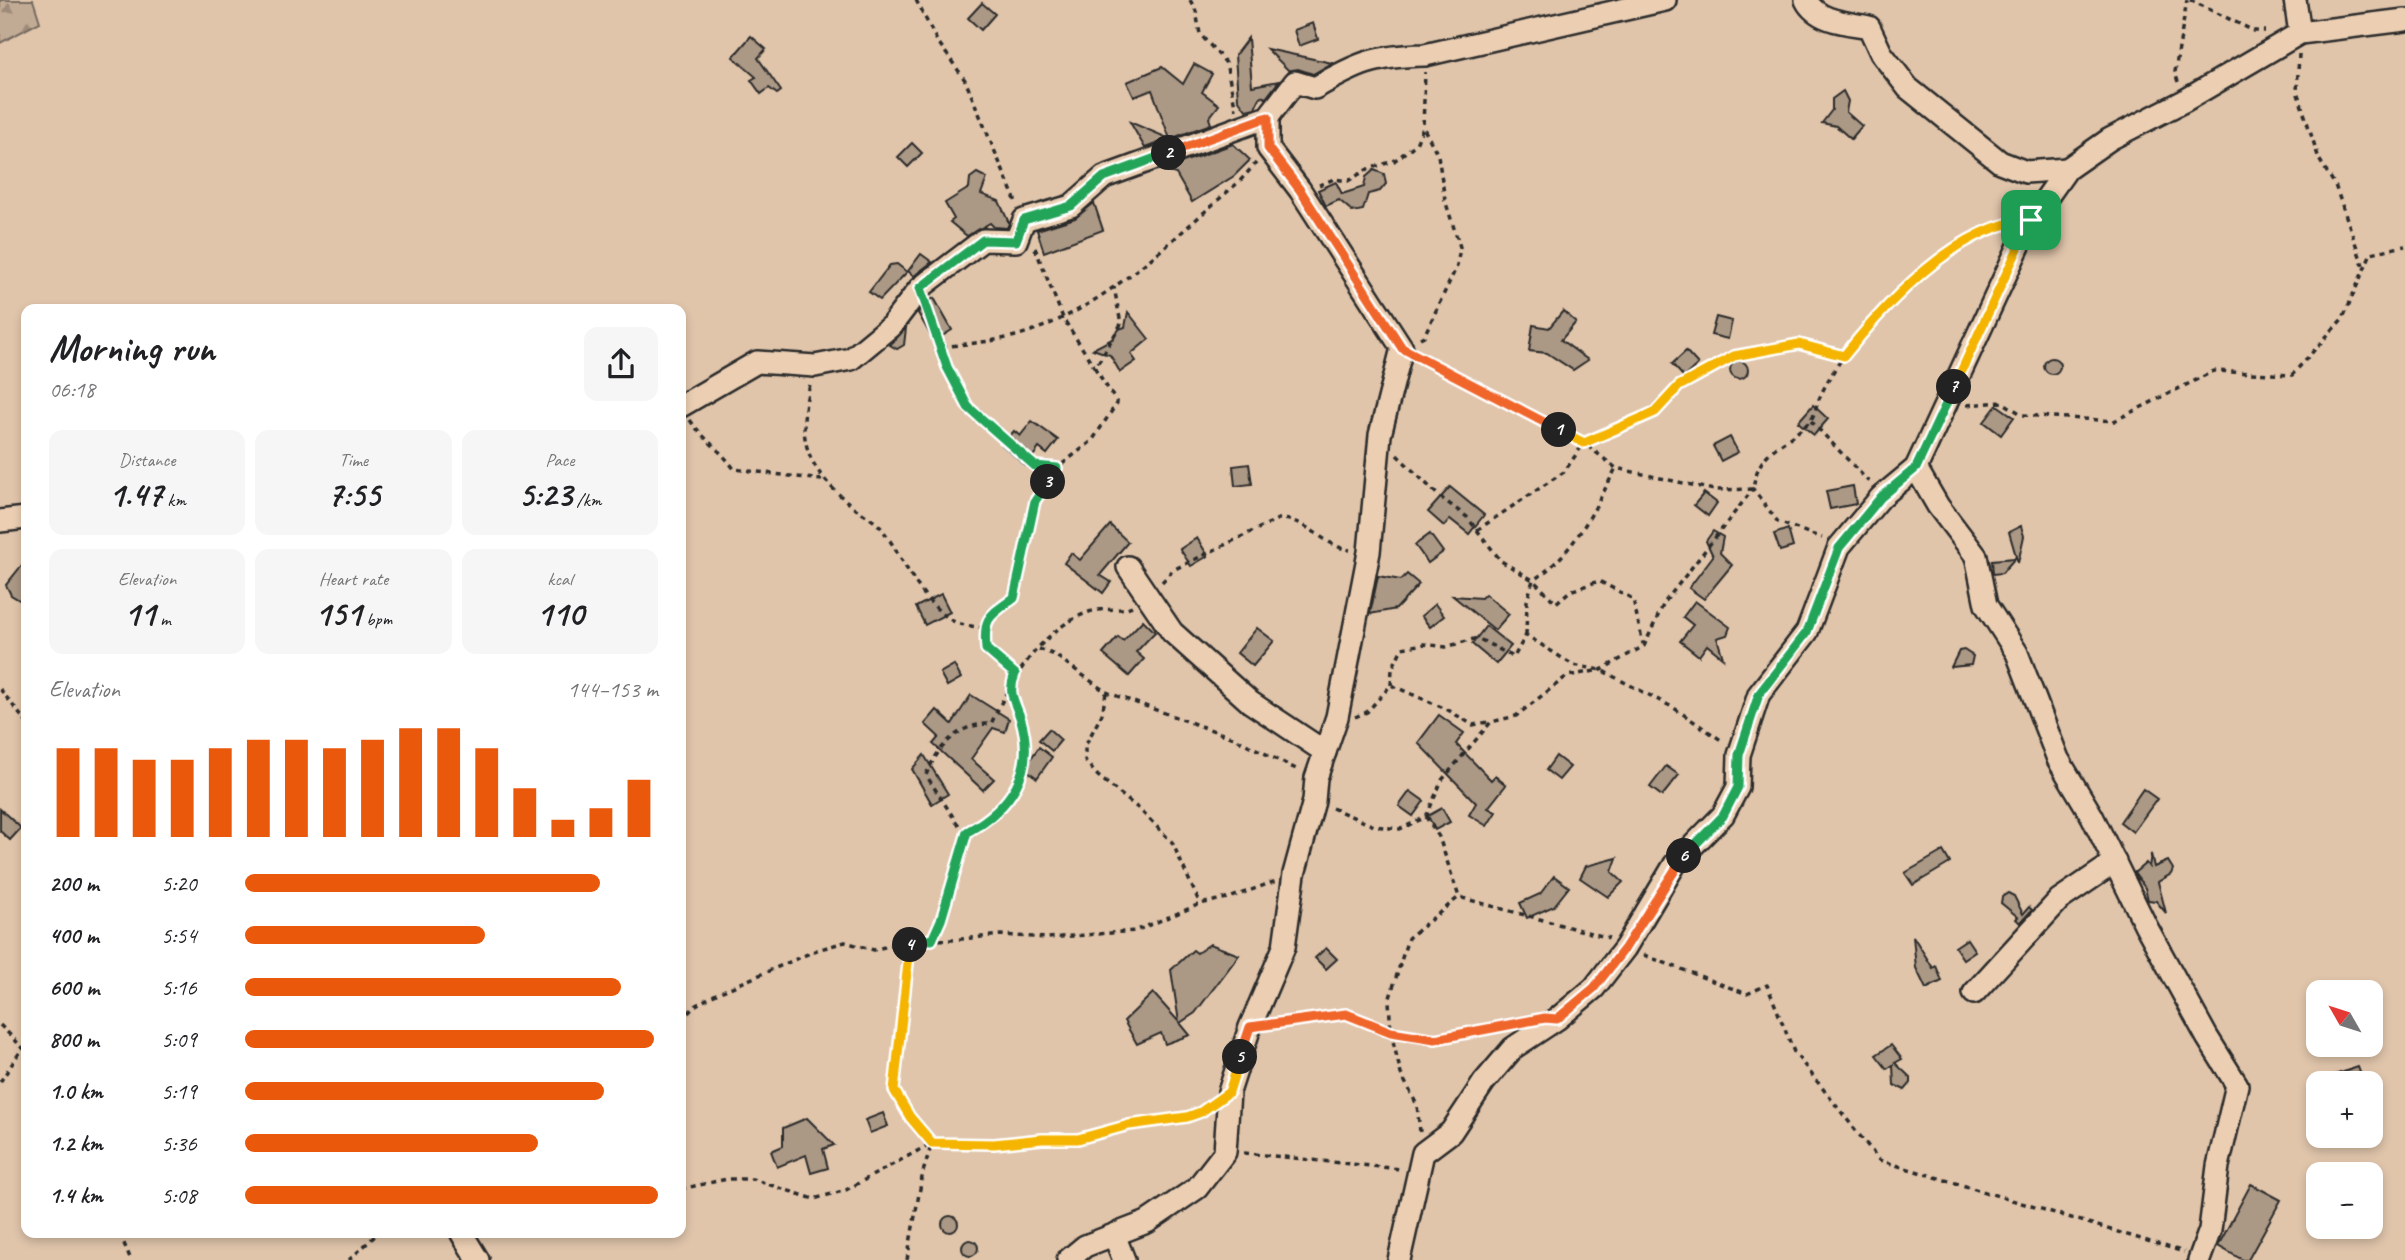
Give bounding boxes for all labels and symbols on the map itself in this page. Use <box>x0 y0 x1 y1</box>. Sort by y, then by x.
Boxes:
pin: 2 <box>1152 136 1186 170</box>
pin <box>2001 190 2061 250</box>
pin: 7 <box>1937 370 1972 404</box>
pin: 1 <box>1542 412 1576 448</box>
pin: 3 <box>1030 464 1066 500</box>
pin: 6 <box>1666 838 1702 874</box>
pin: 4 <box>892 928 928 962</box>
north arrow <box>2306 980 2384 1057</box>
pin: 5 <box>1222 1040 1258 1074</box>

